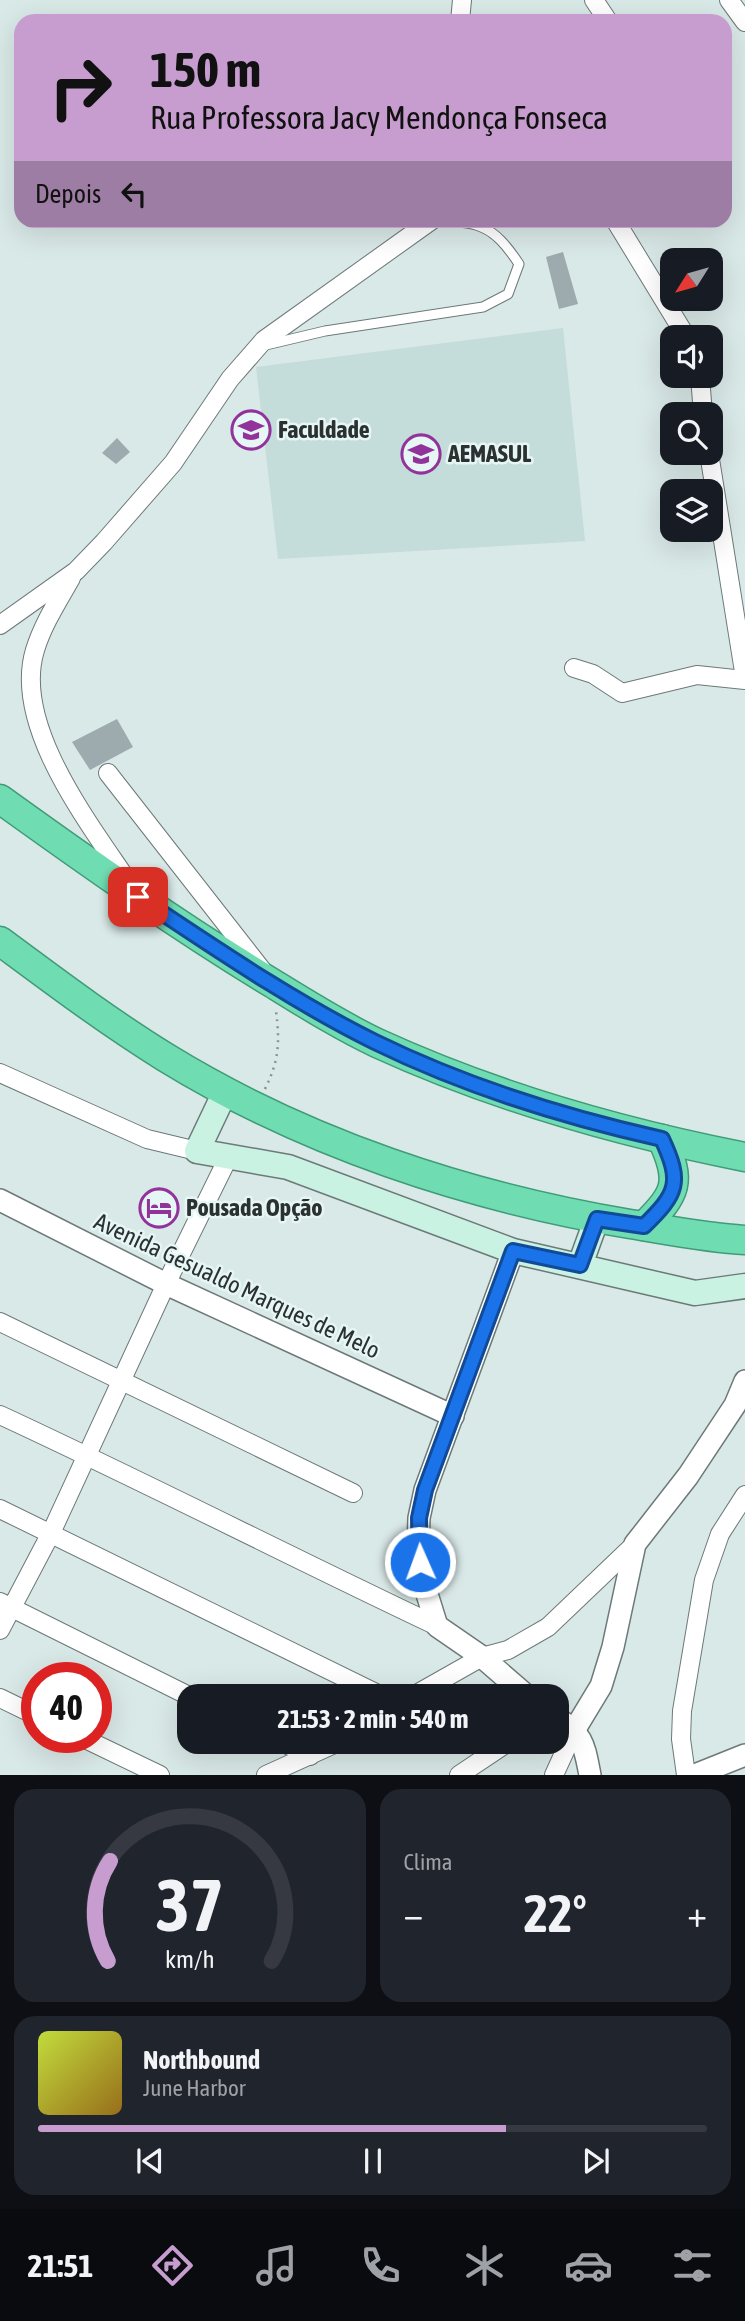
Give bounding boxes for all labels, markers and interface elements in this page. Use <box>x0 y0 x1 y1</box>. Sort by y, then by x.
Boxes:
text: 150 m <box>150 41 261 97</box>
icon: right <box>35 42 126 133</box>
text: Rua Professora Jacy Mendonça Fonseca <box>150 99 608 136</box>
icon: left <box>115 175 153 213</box>
text: Depois <box>35 179 101 209</box>
north arrow <box>660 248 723 312</box>
map controls <box>660 248 723 542</box>
button: sound <box>660 325 723 388</box>
button: search <box>660 402 723 465</box>
school or university icon: Faculdade <box>230 409 272 451</box>
place label: Faculdade <box>278 416 370 443</box>
school or university icon: AEMASUL <box>400 433 442 475</box>
place label: AEMASUL <box>447 440 532 467</box>
button: layers <box>660 479 723 542</box>
pin <box>108 867 168 927</box>
icon: arrive <box>119 878 157 916</box>
hotel icon: Pousada Opção <box>138 1187 180 1229</box>
place label: Pousada Opção <box>186 1194 323 1221</box>
street label: Avenida Gesualdo Marques de Melo <box>90 1207 384 1364</box>
position arrow <box>383 1525 457 1599</box>
speed limit sign: 40 <box>21 1662 112 1753</box>
text: 21:53 · 2 min · 540 m <box>278 1704 468 1734</box>
text: Clima <box>404 1849 453 1875</box>
text: 37 <box>156 1864 224 1947</box>
text: 22° <box>524 1883 587 1943</box>
text: − <box>404 1892 423 1935</box>
text: + <box>687 1892 707 1935</box>
text: km/h <box>165 1945 215 1973</box>
text: Northbound <box>143 2045 260 2075</box>
text: June Harbor <box>143 2075 246 2101</box>
icon: previous <box>131 2142 169 2180</box>
icon: pause <box>354 2142 392 2180</box>
icon: next <box>577 2142 615 2180</box>
icon: directions <box>148 2241 197 2290</box>
icon: music <box>252 2241 301 2290</box>
icon: phone <box>356 2241 405 2290</box>
icon: climate <box>460 2241 509 2290</box>
icon: car <box>564 2241 613 2290</box>
icon: filters <box>668 2241 717 2290</box>
text: 21:51 <box>28 2247 93 2284</box>

